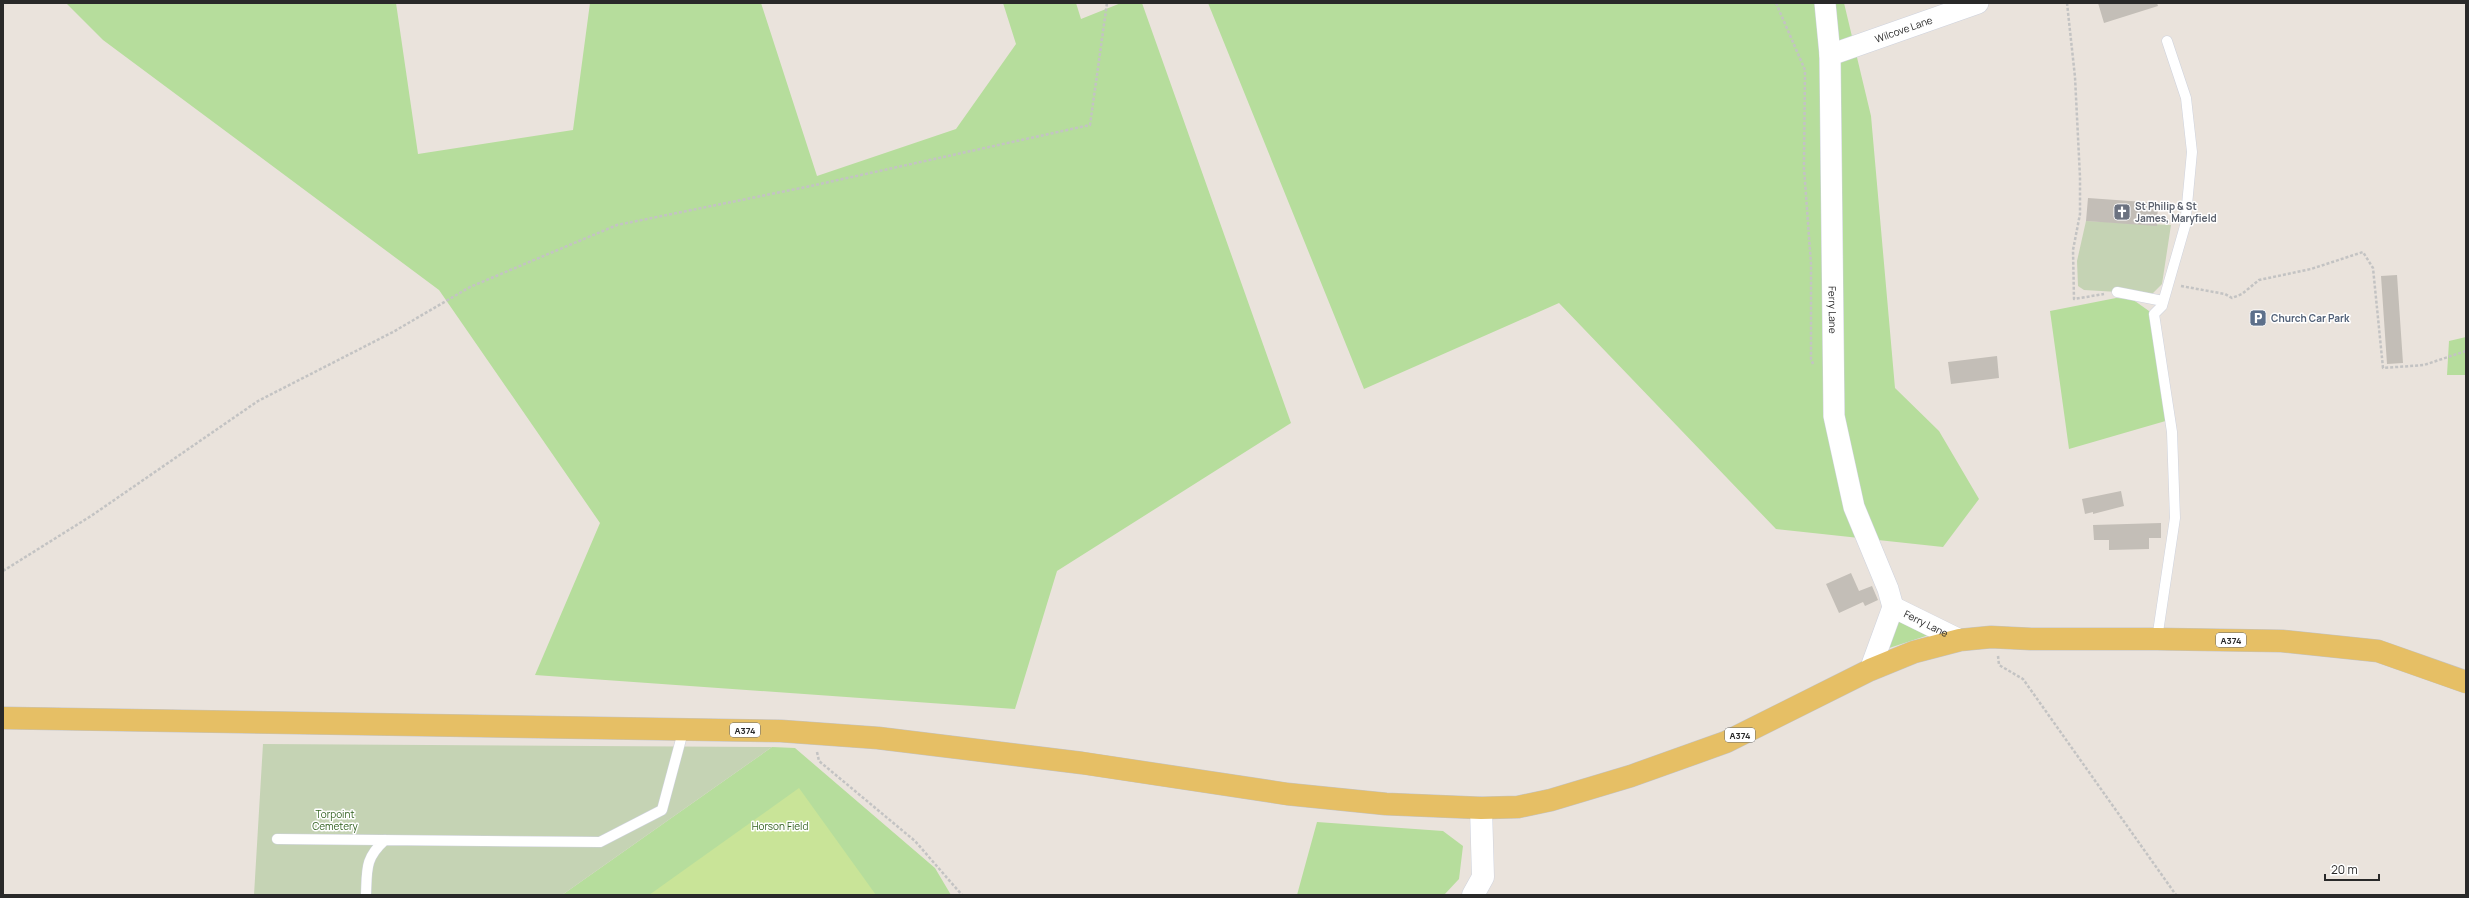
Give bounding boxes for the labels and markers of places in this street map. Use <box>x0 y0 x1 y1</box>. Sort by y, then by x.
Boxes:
place label: St Philip & St James, Maryfield <box>2135 199 2217 225</box>
church icon: St Philip & St James, Maryfield <box>2112 202 2132 222</box>
parking icon: Church Car Park <box>2248 308 2268 328</box>
place label: Church Car Park <box>2271 311 2350 325</box>

